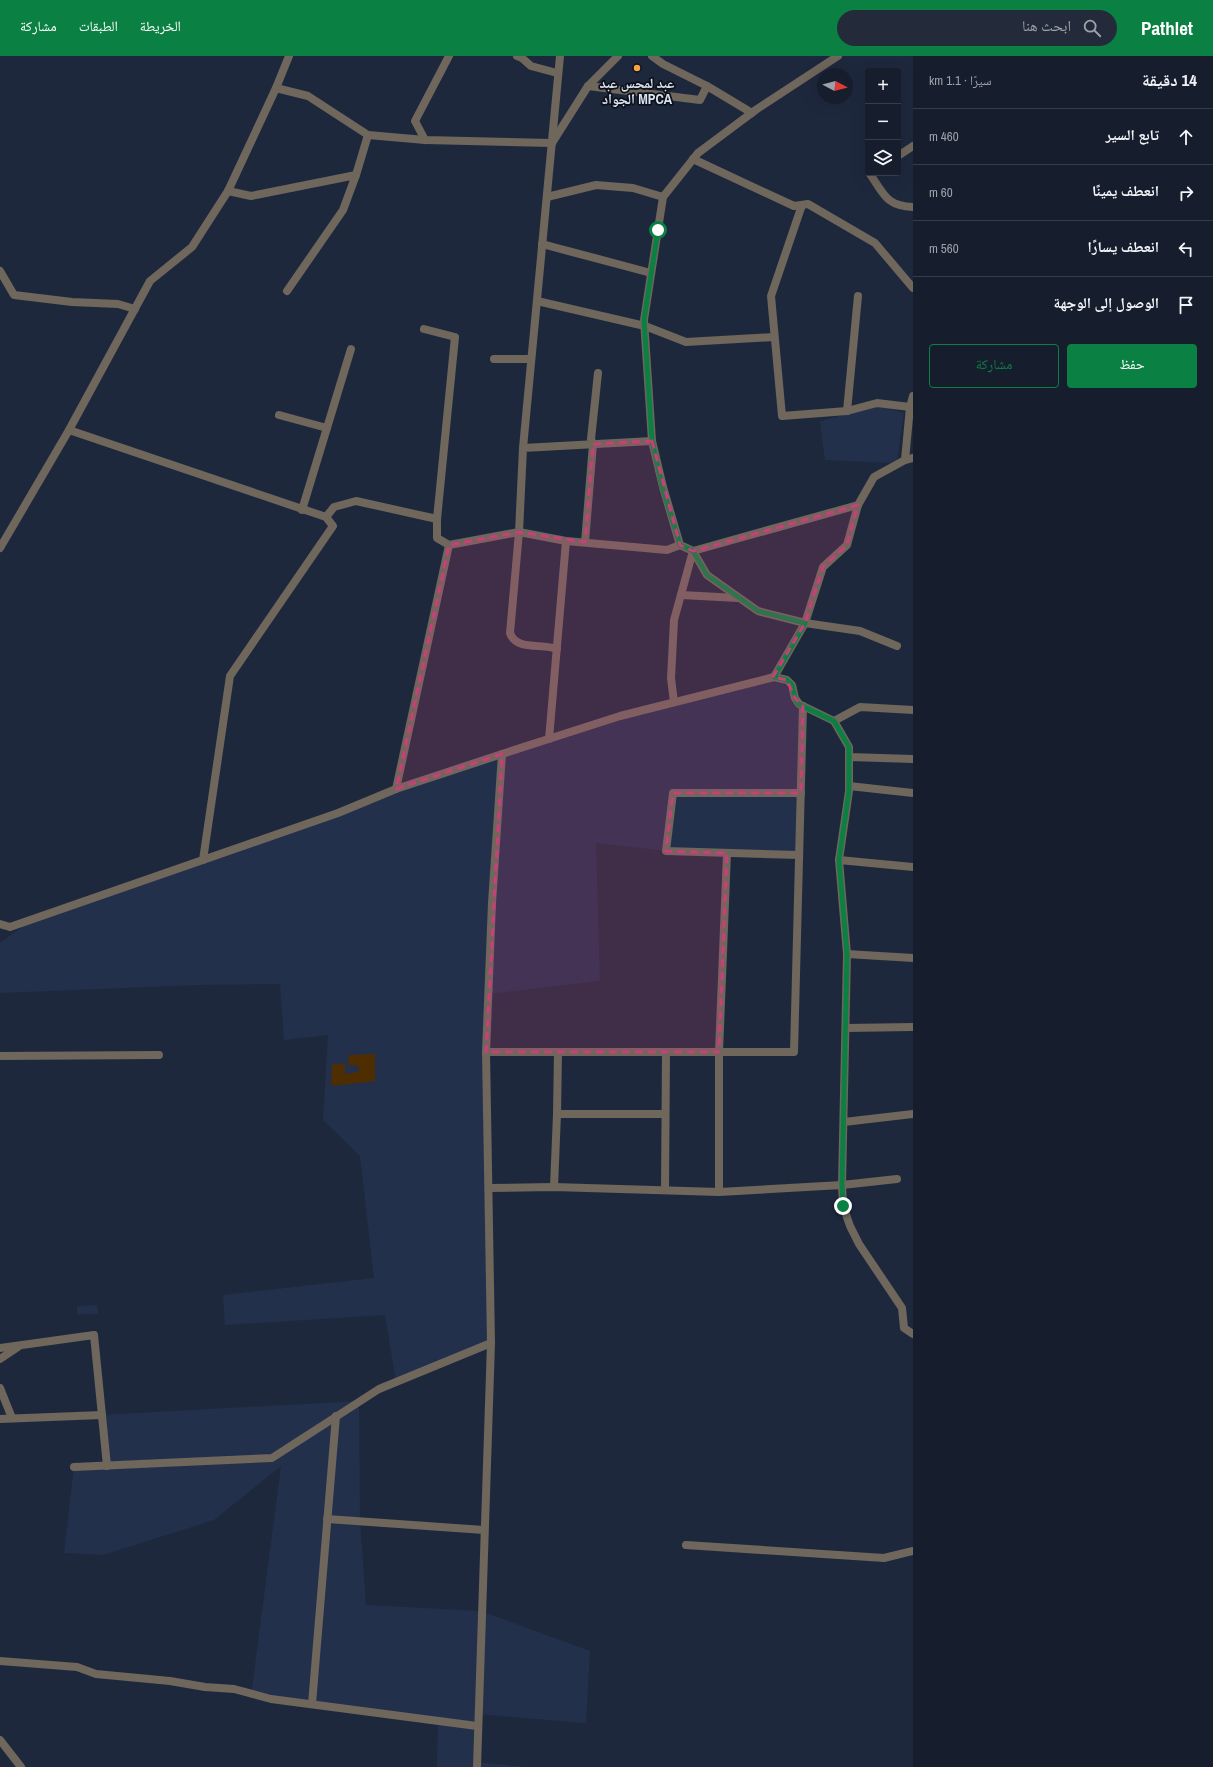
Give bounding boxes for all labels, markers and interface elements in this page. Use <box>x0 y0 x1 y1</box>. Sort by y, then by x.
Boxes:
search box <box>837 10 1117 46</box>
text: ابحث هنا <box>1022 15 1071 36</box>
text: Pathlet <box>1141 15 1193 41</box>
text: مشاركة <box>20 17 57 35</box>
text: الطبقات <box>79 17 118 35</box>
text: الخريطة <box>140 17 181 35</box>
icon: search <box>1081 17 1103 39</box>
marker: عبد لمحس عبد الجواد MPCA <box>632 63 642 73</box>
north arrow <box>817 68 853 104</box>
map controls <box>865 68 901 176</box>
button: + <box>865 68 901 104</box>
text: 14 دقيقة <box>1142 68 1197 91</box>
text: سيرًا · 1.1 km <box>929 72 992 89</box>
place label: عبد لمحس عبد الجواد MPCA <box>599 74 675 108</box>
button: − <box>865 104 901 140</box>
text: تابع السير <box>1106 124 1159 145</box>
icon: ahead <box>1175 126 1197 148</box>
text: 460 m <box>929 128 959 145</box>
button: layers <box>865 140 901 176</box>
text: انعطف يمينًا <box>1092 180 1159 201</box>
icon: right <box>1175 182 1197 204</box>
text: 60 m <box>929 184 953 201</box>
route start <box>649 221 667 239</box>
text: انعطف يسارًا <box>1088 236 1159 257</box>
icon: left <box>1175 238 1197 260</box>
text: 560 m <box>929 240 959 257</box>
text: الوصول إلى الوجهة <box>1054 292 1159 313</box>
icon: arrive <box>1175 294 1197 316</box>
button: مشاركة <box>929 344 1059 388</box>
button: حفظ <box>1067 344 1197 388</box>
route end <box>834 1197 852 1215</box>

